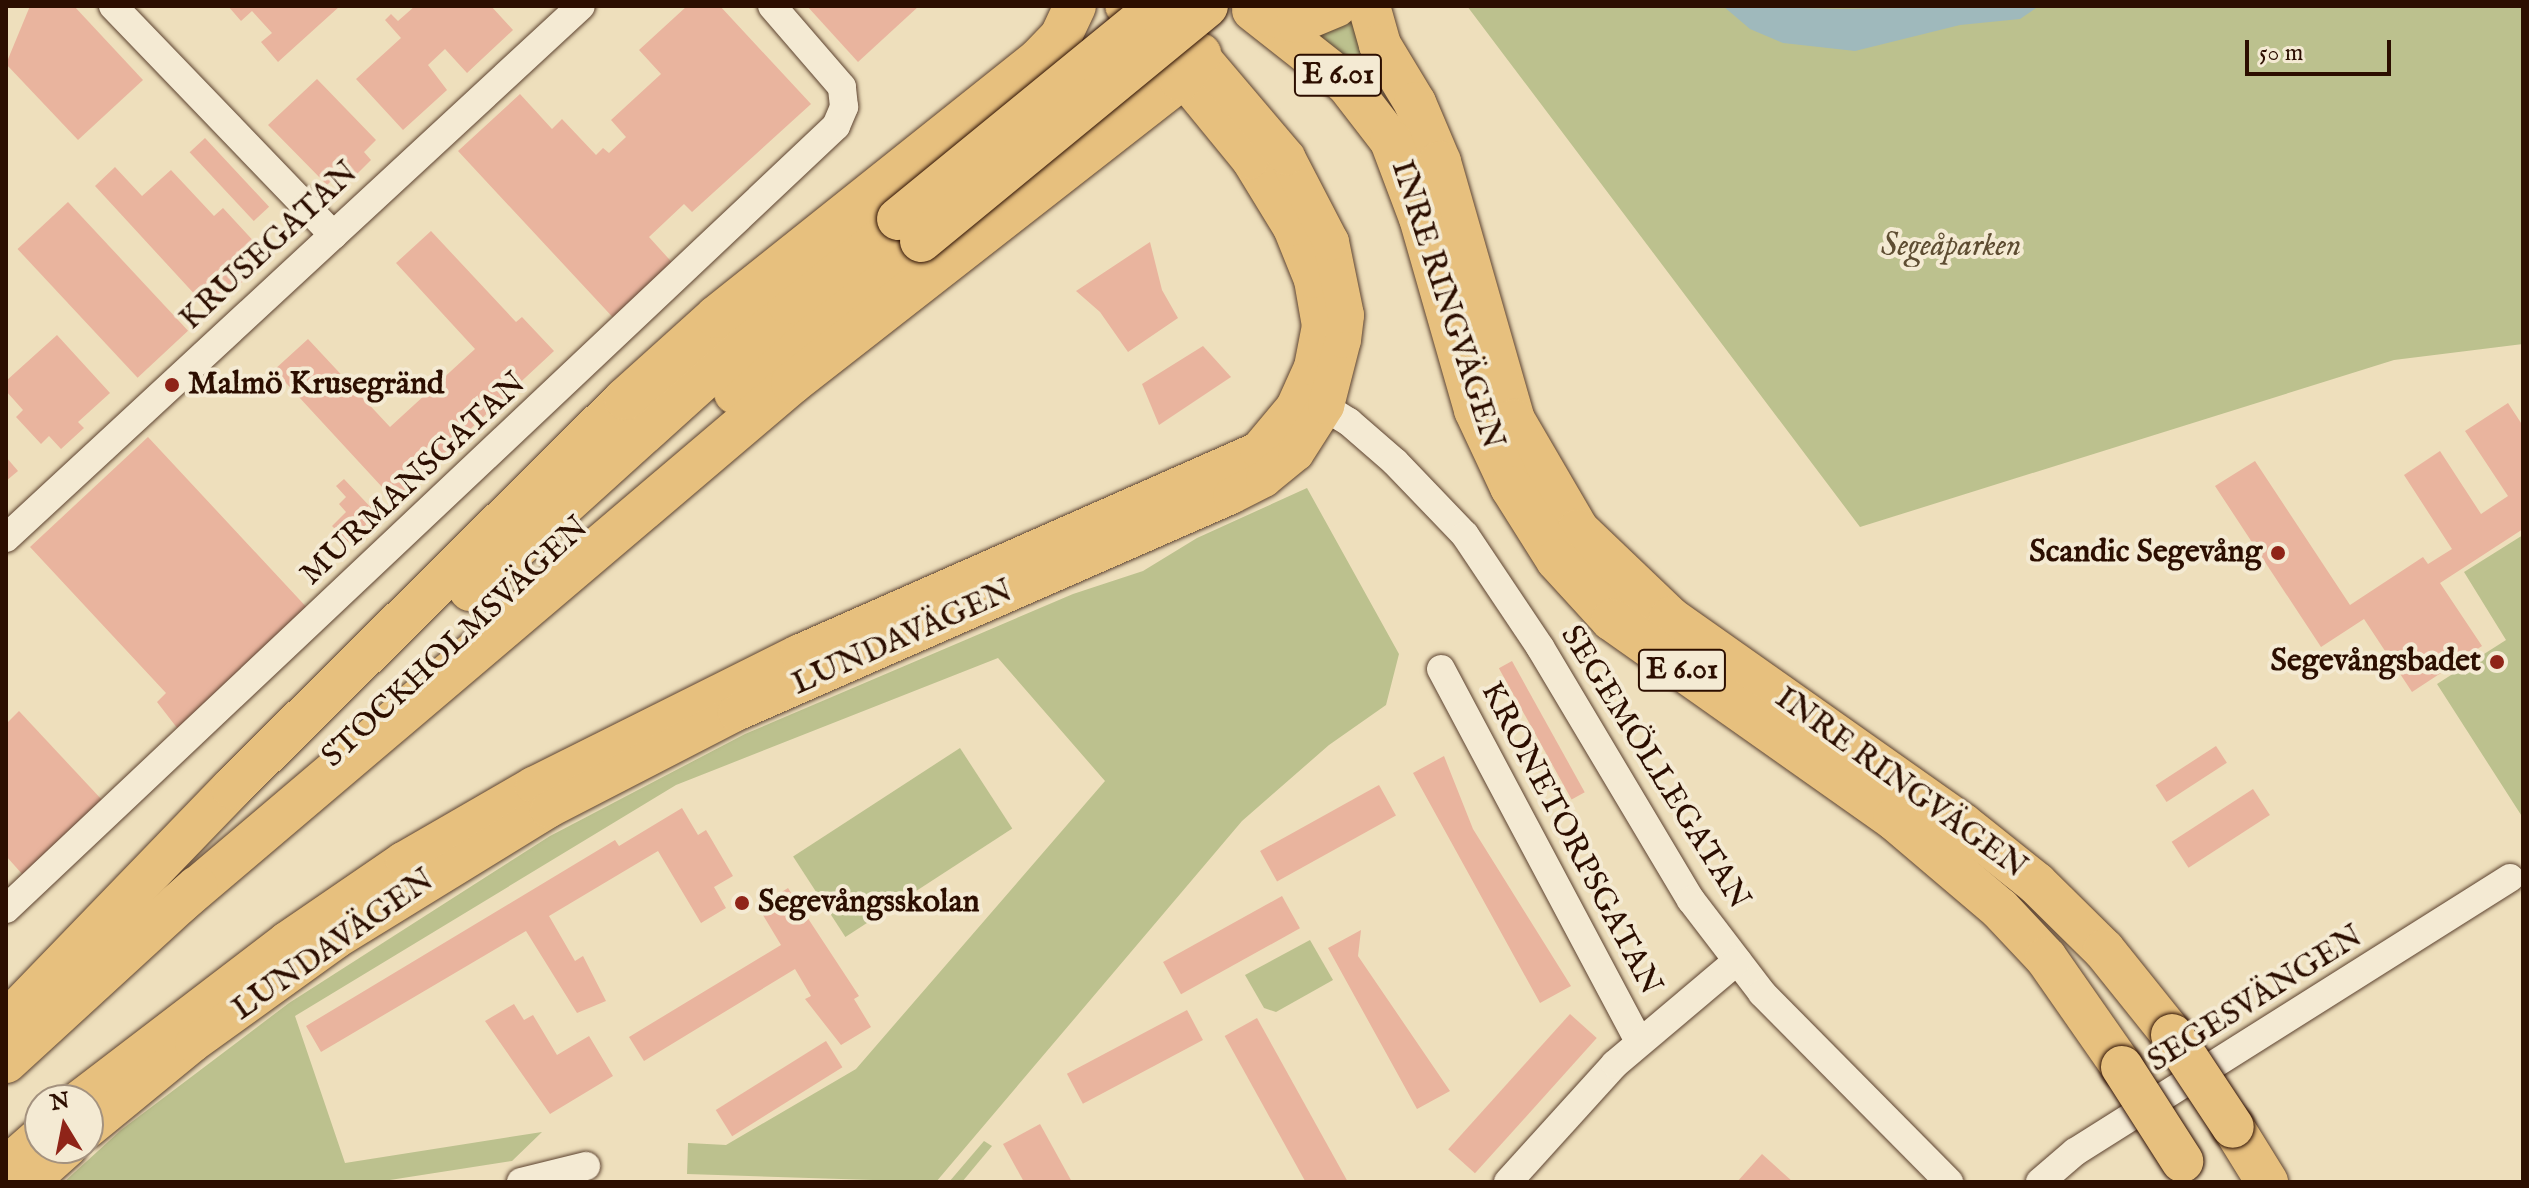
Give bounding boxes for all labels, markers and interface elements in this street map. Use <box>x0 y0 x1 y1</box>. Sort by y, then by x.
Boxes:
scale bar <box>2249 24 2395 74</box>
text: 50 m <box>2259 38 2303 69</box>
road number: E 6.01 <box>1292 49 1384 101</box>
street label: KRUSEGATAN <box>173 155 367 339</box>
street label: INRE RINGVÄGEN <box>1381 156 1511 454</box>
park label: Segeåparken <box>1881 228 2021 266</box>
place label: Malmö Krusegränd <box>188 366 444 404</box>
street label: MURMANSGATAN <box>293 366 535 594</box>
marker: Malmö Krusegränd <box>163 376 181 394</box>
street label: STOCKHOLMSVÄGEN <box>315 509 597 777</box>
place label: Scandic Segevång <box>2029 534 2262 572</box>
marker: Scandic Segevång <box>2269 544 2287 562</box>
street label: LUNDAVÄGEN <box>787 573 1019 705</box>
street label: SEGEMÖLLEGATAN <box>1551 619 1757 917</box>
place label: Segevångsbadet <box>2271 643 2481 681</box>
road number: E 6.01 <box>1636 644 1728 696</box>
marker: Segevångsbadet <box>2488 653 2506 671</box>
street label: KRONETORPSGATAN <box>1471 676 1669 1002</box>
street label: INRE RINGVÄGEN <box>1767 680 2033 888</box>
street label: LUNDAVÄGEN <box>226 862 442 1030</box>
place label: Segevångsskolan <box>758 884 980 922</box>
marker: Segevångsskolan <box>733 894 751 912</box>
street label: SEGESVÄNGEN <box>2141 918 2371 1082</box>
north arrow <box>24 1084 104 1164</box>
text: N <box>48 1087 72 1118</box>

